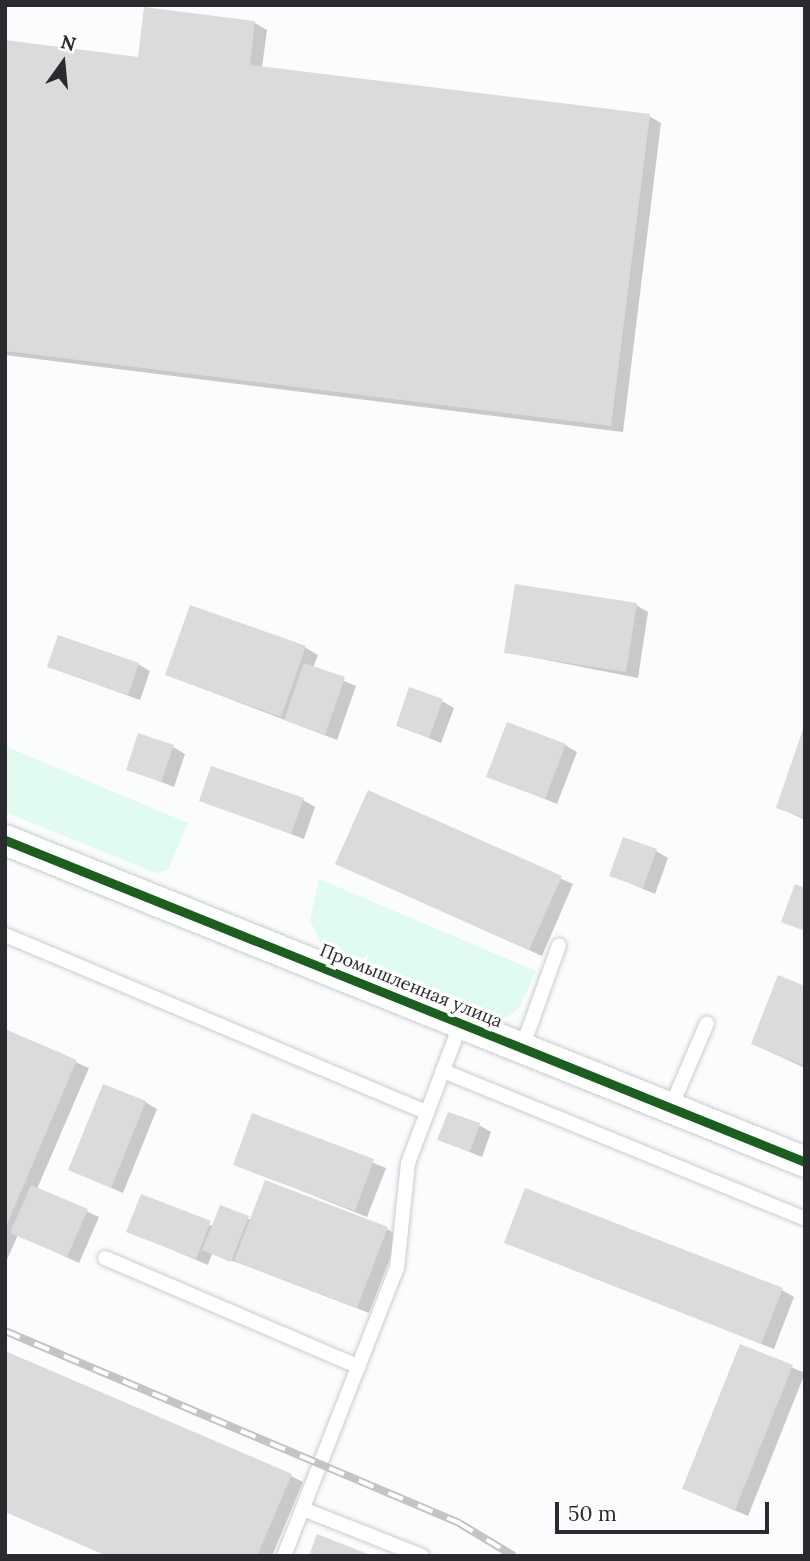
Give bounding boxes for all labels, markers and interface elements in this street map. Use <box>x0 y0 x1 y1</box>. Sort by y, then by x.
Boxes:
north arrow <box>28 28 98 98</box>
text: N <box>58 29 79 56</box>
street label: Промышленная улица <box>317 939 505 1033</box>
scale bar <box>558 1488 772 1532</box>
text: 50 m <box>568 1500 617 1527</box>

